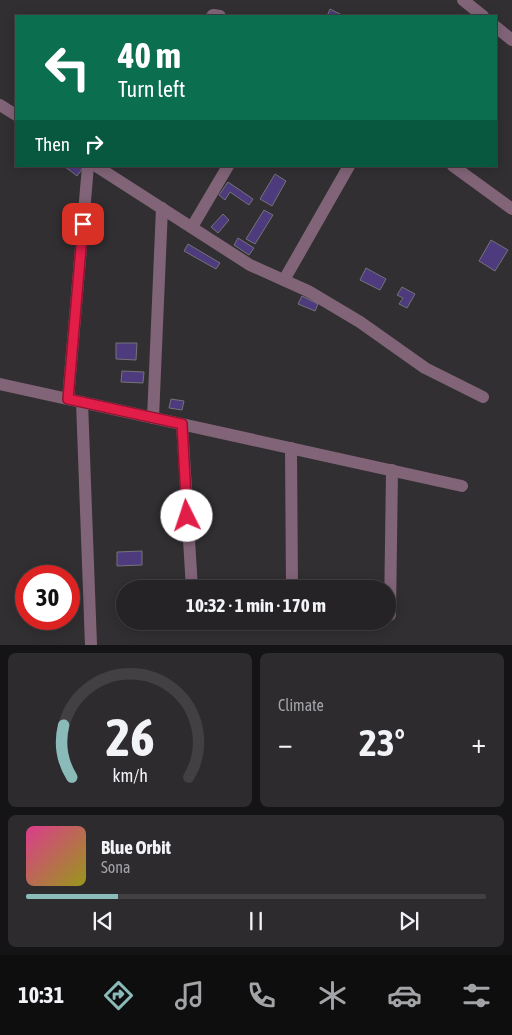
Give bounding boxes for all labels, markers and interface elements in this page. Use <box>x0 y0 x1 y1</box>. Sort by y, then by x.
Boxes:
icon: left <box>35 35 100 100</box>
text: 40 m <box>118 35 181 75</box>
text: Turn left <box>118 76 185 102</box>
icon: right <box>80 130 108 158</box>
text: Then <box>35 133 70 155</box>
pin <box>62 203 104 245</box>
icon: arrive <box>69 210 97 238</box>
position arrow <box>160 489 212 541</box>
speed limit sign: 30 <box>15 565 80 630</box>
text: 10:32 · 1 min · 170 m <box>186 594 326 616</box>
text: Climate <box>278 696 324 714</box>
text: 26 <box>106 707 154 767</box>
text: 23° <box>359 721 405 764</box>
text: − <box>278 727 293 759</box>
text: + <box>471 727 486 759</box>
text: km/h <box>112 765 148 786</box>
text: Blue Orbit <box>101 836 171 858</box>
text: Sona <box>101 858 130 876</box>
icon: previous <box>89 907 117 935</box>
icon: pause <box>242 907 270 935</box>
icon: next <box>395 907 423 935</box>
icon: directions <box>101 978 136 1013</box>
icon: music <box>172 978 207 1013</box>
icon: phone <box>244 978 279 1013</box>
icon: climate <box>315 978 350 1013</box>
icon: car <box>387 978 422 1013</box>
icon: filters <box>459 978 494 1013</box>
text: 10:31 <box>18 982 64 1008</box>

